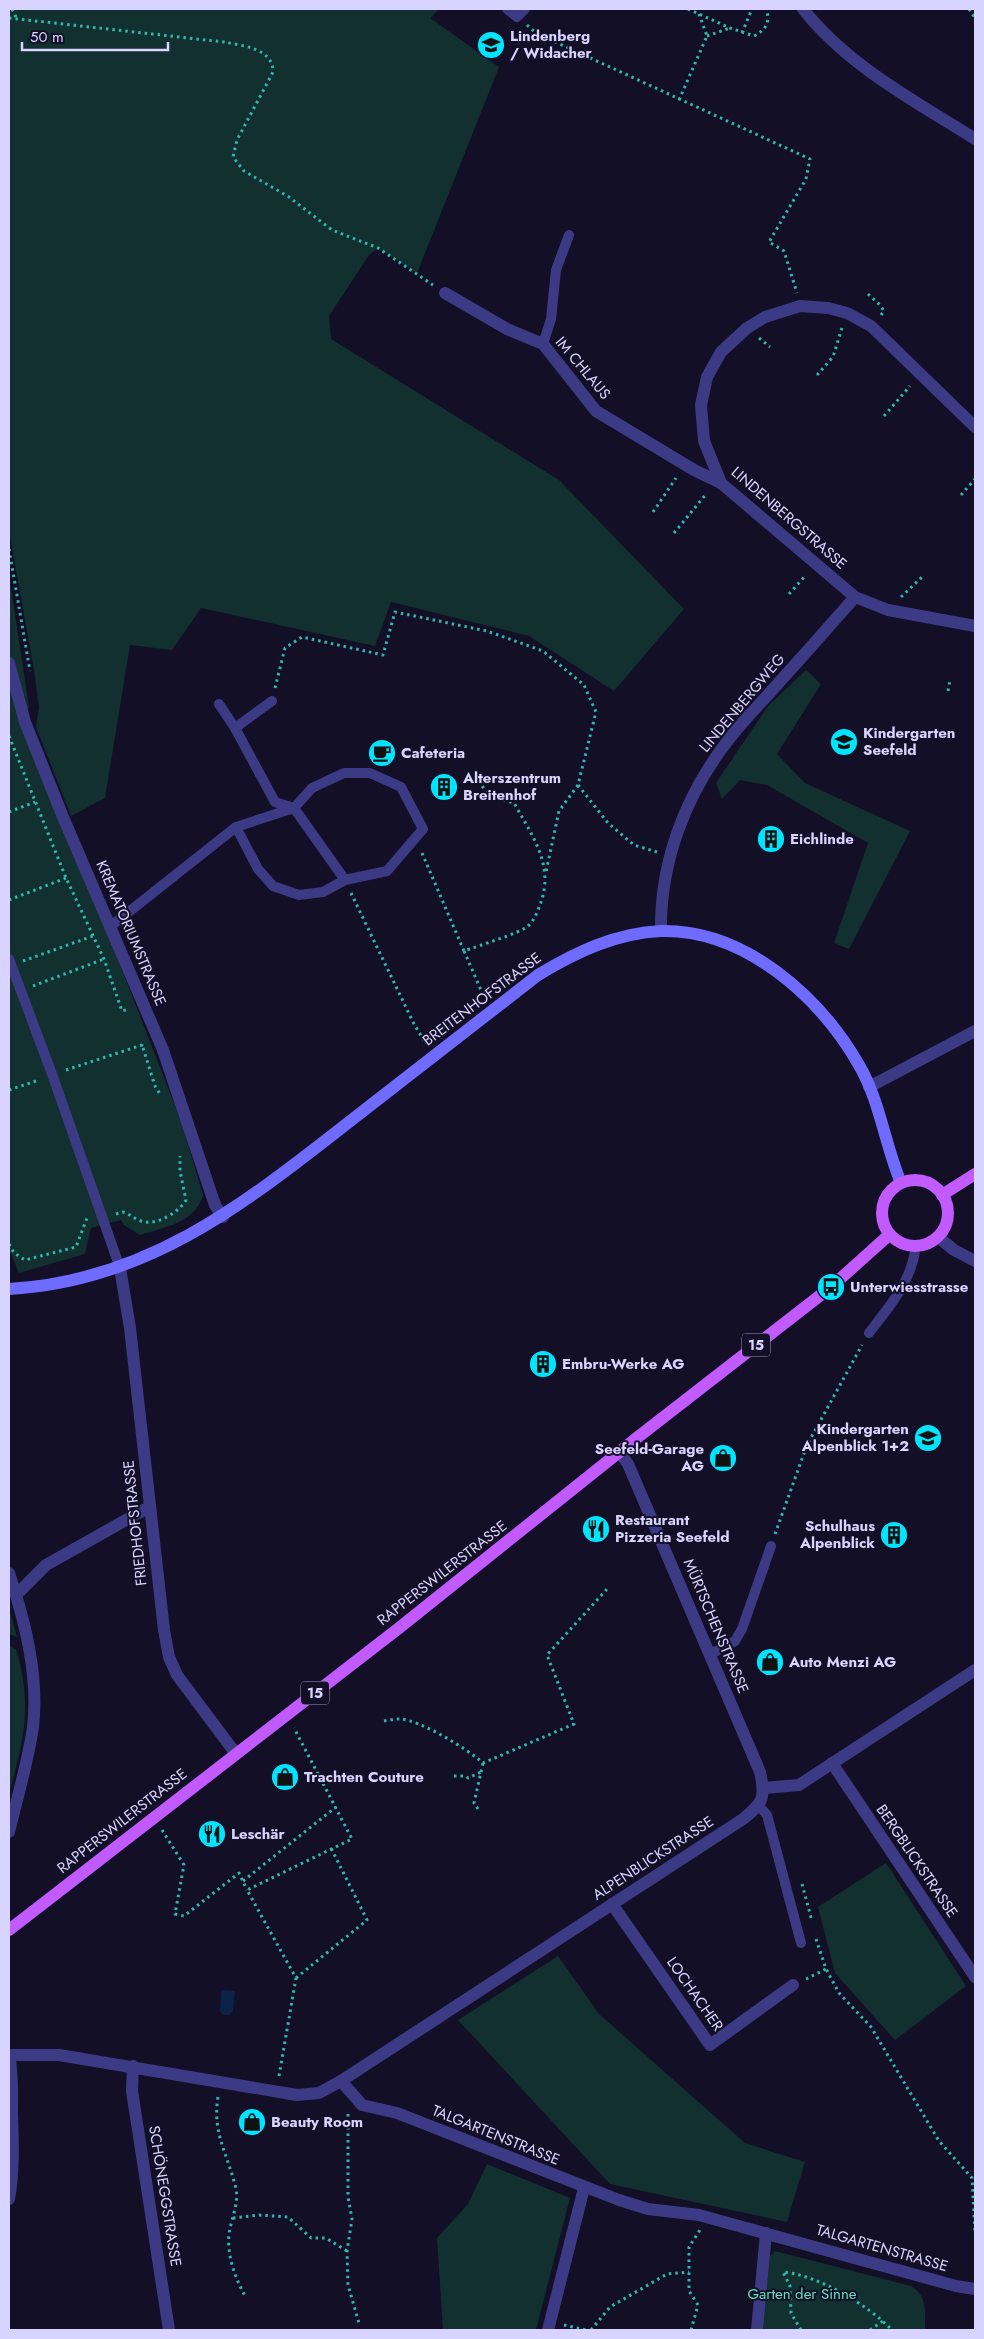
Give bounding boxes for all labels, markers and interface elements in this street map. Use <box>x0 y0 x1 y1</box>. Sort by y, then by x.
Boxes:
scale bar <box>22 20 169 52</box>
place label: Lindenberg / Widacher <box>510 25 593 64</box>
text: 50 m <box>30 26 64 48</box>
school or university icon: Lindenberg / Widacher <box>476 30 506 60</box>
street label: IM CHLAUS <box>550 332 616 404</box>
street label: LINDENBERGSTRASSE <box>726 461 852 575</box>
street label: LINDENBERGWEG <box>694 649 790 757</box>
place label: Kindergarten Seefeld <box>863 722 955 761</box>
school or university icon: Kindergarten Seefeld <box>829 727 859 757</box>
cafe icon: Cafeteria <box>367 738 397 768</box>
place label: Cafeteria <box>401 742 465 764</box>
place label: Alterszentrum Breitenhof <box>462 767 561 806</box>
building icon: Alterszentrum Breitenhof <box>429 772 459 802</box>
building icon: Eichlinde <box>756 824 786 854</box>
place label: Eichlinde <box>790 828 854 850</box>
street label: KREMATORIUMSTRASSE <box>90 857 172 1009</box>
street label: BREITENHOFSTRASSE <box>418 947 546 1051</box>
bus stop icon: Unterwiesstrasse <box>816 1272 846 1302</box>
place label: Unterwiesstrasse <box>850 1276 969 1298</box>
road number: 15 <box>742 1334 770 1356</box>
building icon: Embru-Werke AG <box>528 1349 558 1379</box>
place label: Embru-Werke AG <box>562 1353 685 1375</box>
place label: Kindergarten Alpenblick 1+2 <box>801 1418 909 1457</box>
school or university icon: Kindergarten Alpenblick 1+2 <box>913 1423 943 1453</box>
place label: Seefeld-Garage AG <box>595 1438 704 1477</box>
shop icon: Seefeld-Garage AG <box>708 1443 738 1473</box>
street label: FRIEDHOFSTRASSE <box>117 1459 153 1587</box>
place label: Restaurant Pizzeria Seefeld <box>615 1509 729 1548</box>
restaurant icon: Restaurant Pizzeria Seefeld <box>581 1514 611 1544</box>
street label: RAPPERSWILERSTRASSE <box>372 1515 512 1631</box>
place label: Schulhaus Alpenblick <box>799 1515 875 1554</box>
building icon: Schulhaus Alpenblick <box>879 1520 909 1550</box>
street label: MÜRTSCHENSTRASSE <box>678 1555 754 1697</box>
shop icon: Auto Menzi AG <box>755 1647 785 1677</box>
place label: Auto Menzi AG <box>788 1651 896 1673</box>
road number: 15 <box>301 1682 329 1705</box>
shop icon: Trachten Couture <box>270 1762 300 1792</box>
street label: RAPPERSWILERSTRASSE <box>52 1763 192 1879</box>
place label: Trachten Couture <box>304 1766 424 1788</box>
street label: BERGBLICKSTRASSE <box>871 1800 963 1922</box>
street label: ALPENBLICKSTRASSE <box>588 1811 718 1905</box>
restaurant icon: Leschär <box>197 1819 227 1849</box>
place label: Leschär <box>231 1823 285 1845</box>
street label: LOCHACHER <box>661 1952 729 2036</box>
street label: TALGARTENSTRASSE <box>429 2099 563 2171</box>
shop icon: Beauty Room <box>237 2107 267 2137</box>
place label: Beauty Room <box>271 2111 363 2133</box>
street label: SCHÖNEGGSTRASSE <box>143 2124 187 2268</box>
street label: TALGARTENSTRASSE <box>814 2219 950 2277</box>
park label: Garten der Sinne <box>747 2283 857 2305</box>

